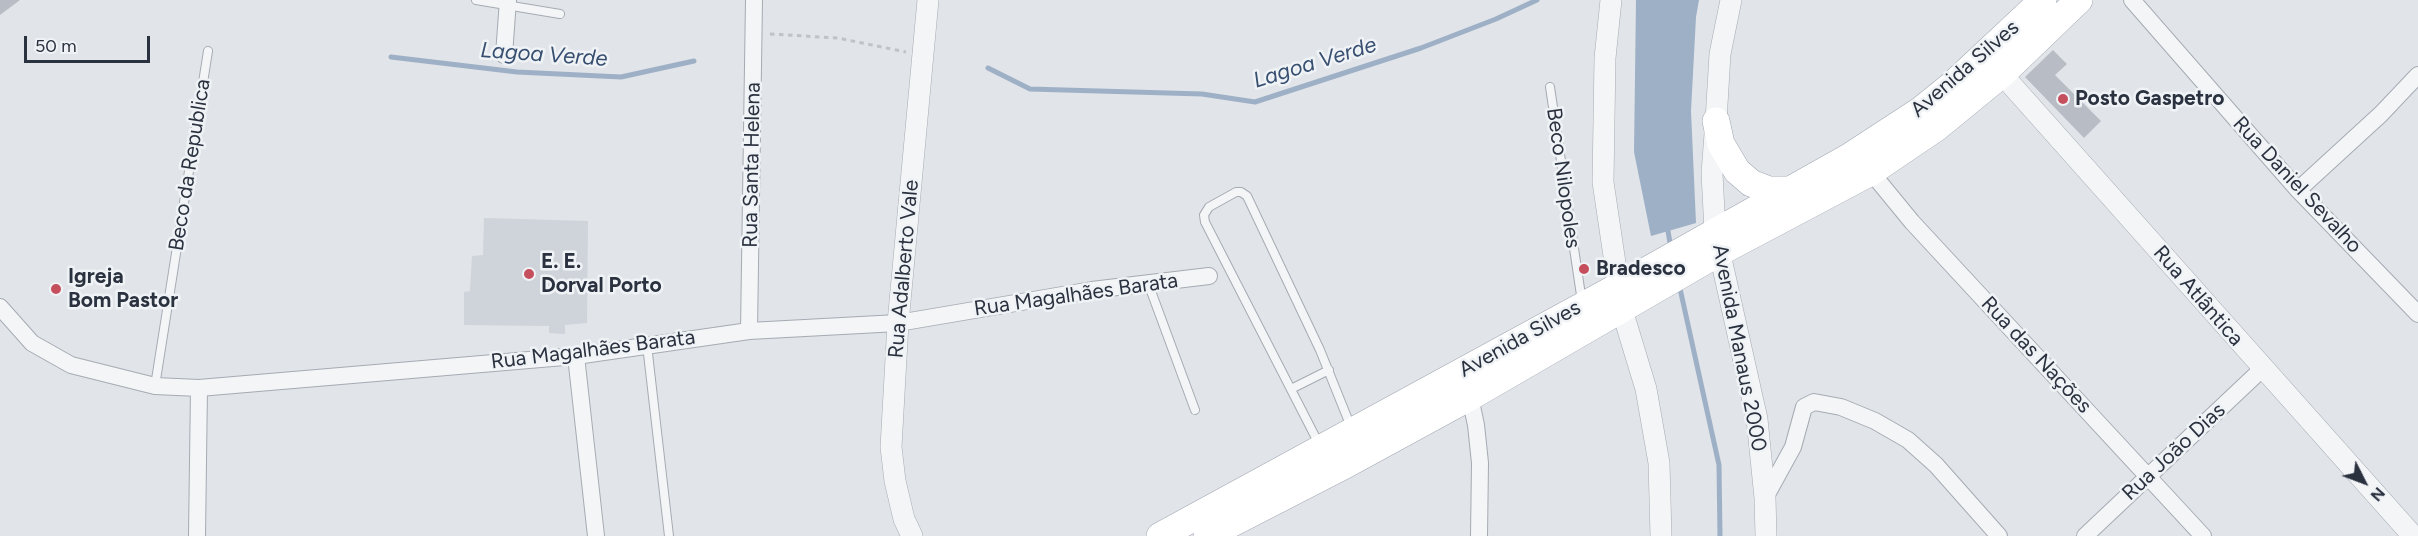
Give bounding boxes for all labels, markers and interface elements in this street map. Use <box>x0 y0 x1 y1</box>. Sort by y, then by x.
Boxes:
street label: Avenida Silves <box>1906 15 2024 123</box>
scale bar <box>27 24 153 62</box>
water label: Lagoa Verde <box>1250 32 1380 94</box>
text: 50 m <box>35 35 77 57</box>
water label: Lagoa Verde <box>480 37 608 73</box>
street label: Beco da Republica <box>164 77 216 253</box>
street label: Rua Santa Helena <box>738 82 766 248</box>
place label: Posto Gaspetro <box>2075 86 2224 112</box>
marker: Posto Gaspetro <box>2056 92 2070 106</box>
street label: Beco Nilopoles <box>1541 106 1585 250</box>
street label: Rua Daniel Sevalho <box>2227 111 2367 259</box>
street label: Rua Adalberto Vale <box>884 179 924 359</box>
street label: Rua Atlântica <box>2148 241 2248 351</box>
street label: Avenida Manaus 2000 <box>1707 242 1771 454</box>
place label: E. E. Dorval Porto <box>541 249 662 299</box>
place label: Bradesco <box>1596 256 1686 282</box>
marker: Bradesco <box>1577 262 1591 276</box>
place label: Igreja Bom Pastor <box>68 264 178 314</box>
marker: E. E. Dorval Porto <box>522 267 536 281</box>
street label: Rua Magalhães Barata <box>972 268 1180 322</box>
marker: Igreja Bom Pastor <box>49 282 63 296</box>
street label: Rua das Nações <box>1975 291 2097 419</box>
street label: Avenida Silves <box>1455 295 1585 383</box>
street label: Rua Magalhães Barata <box>489 325 697 375</box>
street label: Rua João Dias <box>2117 398 2231 506</box>
north arrow <box>2334 452 2394 512</box>
text: N <box>2367 483 2389 505</box>

